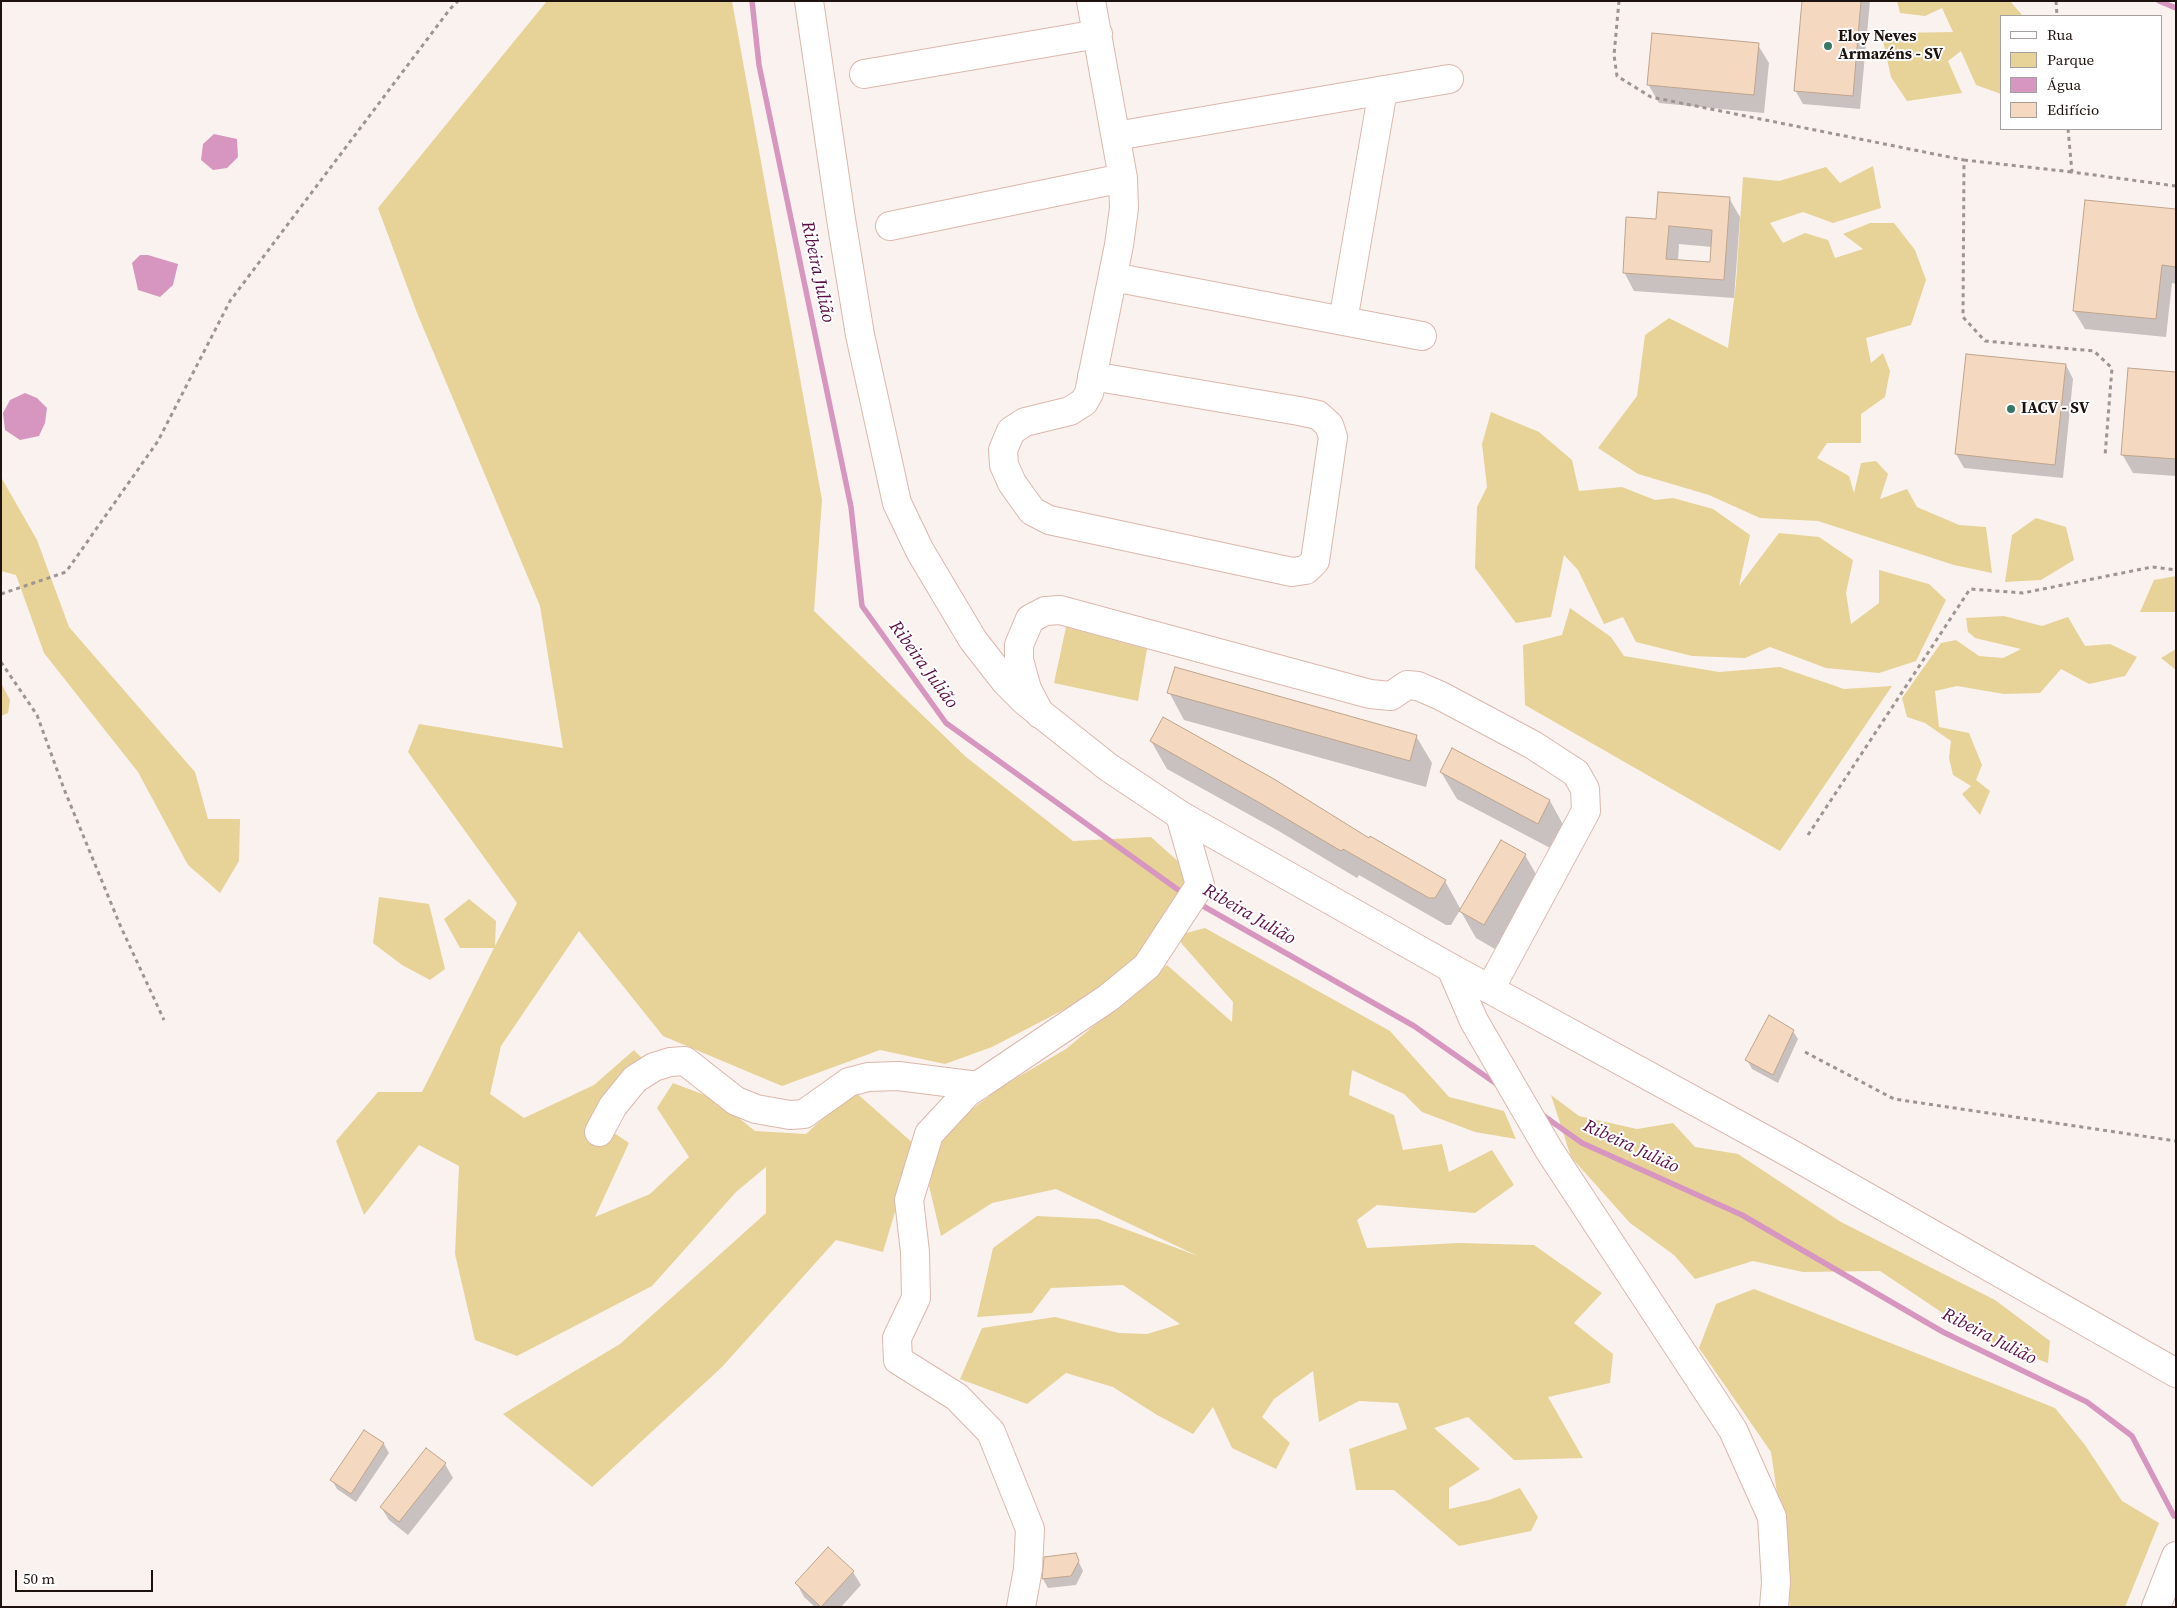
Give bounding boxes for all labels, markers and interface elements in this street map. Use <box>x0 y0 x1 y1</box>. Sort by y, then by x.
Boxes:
legend <box>2000 15 2162 130</box>
text: Rua <box>2047 24 2073 45</box>
place label: Eloy Neves Armazéns - SV <box>1838 27 1943 65</box>
marker: Eloy Neves Armazéns - SV <box>1822 40 1834 52</box>
text: Parque <box>2047 49 2094 70</box>
text: Água <box>2047 74 2081 95</box>
text: Edifício <box>2047 99 2099 120</box>
water label: Ribeira Julião <box>796 219 838 325</box>
place label: IACV - SV <box>2021 399 2089 419</box>
marker: IACV - SV <box>2005 403 2017 415</box>
water label: Ribeira Julião <box>884 617 962 713</box>
water label: Ribeira Julião <box>1199 880 1299 950</box>
water label: Ribeira Julião <box>1580 1115 1682 1179</box>
water label: Ribeira Julião <box>1938 1304 2040 1370</box>
scale bar <box>18 1560 155 1592</box>
text: 50 m <box>23 1568 55 1589</box>

